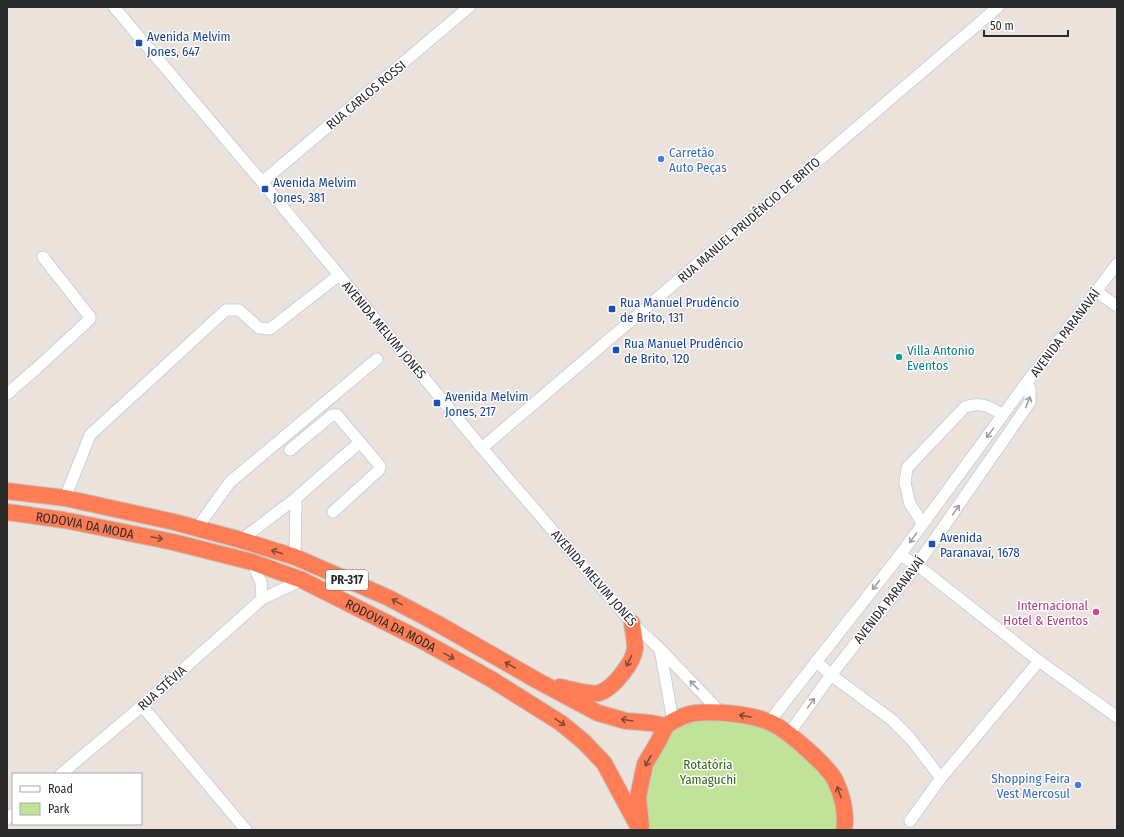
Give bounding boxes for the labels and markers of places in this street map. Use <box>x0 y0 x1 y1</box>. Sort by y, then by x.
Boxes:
place label: Avenida Melvim Jones, 647 <box>147 29 231 59</box>
marker: Avenida Melvim Jones, 647 <box>134 38 144 48</box>
place label: Carretão Auto Peças <box>669 145 727 175</box>
marker: Carretão Auto Peças <box>656 154 666 164</box>
place label: Avenida Melvim Jones, 381 <box>273 175 357 205</box>
marker: Avenida Melvim Jones, 381 <box>260 184 270 194</box>
place label: Rua Manuel Prudêncio de Brito, 131 <box>620 295 739 325</box>
marker: Rua Manuel Prudêncio de Brito, 131 <box>607 304 617 314</box>
place label: Rua Manuel Prudêncio de Brito, 120 <box>624 336 743 366</box>
place label: Villa Antonio Eventos <box>907 343 975 373</box>
marker: Rua Manuel Prudêncio de Brito, 120 <box>611 345 621 355</box>
marker: Villa Antonio Eventos <box>894 352 904 362</box>
place label: Avenida Melvim Jones, 217 <box>445 389 529 419</box>
marker: Avenida Melvim Jones, 217 <box>432 398 442 408</box>
place label: Avenida Paranavaí, 1678 <box>940 530 1020 560</box>
marker: Avenida Paranavaí, 1678 <box>927 539 937 549</box>
place label: Internacional Hotel & Eventos <box>1003 598 1089 628</box>
marker: Internacional Hotel & Eventos <box>1091 607 1101 617</box>
place label: Shopping Feira Vest Mercosul <box>991 771 1071 801</box>
marker: Shopping Feira Vest Mercosul <box>1073 780 1083 790</box>

